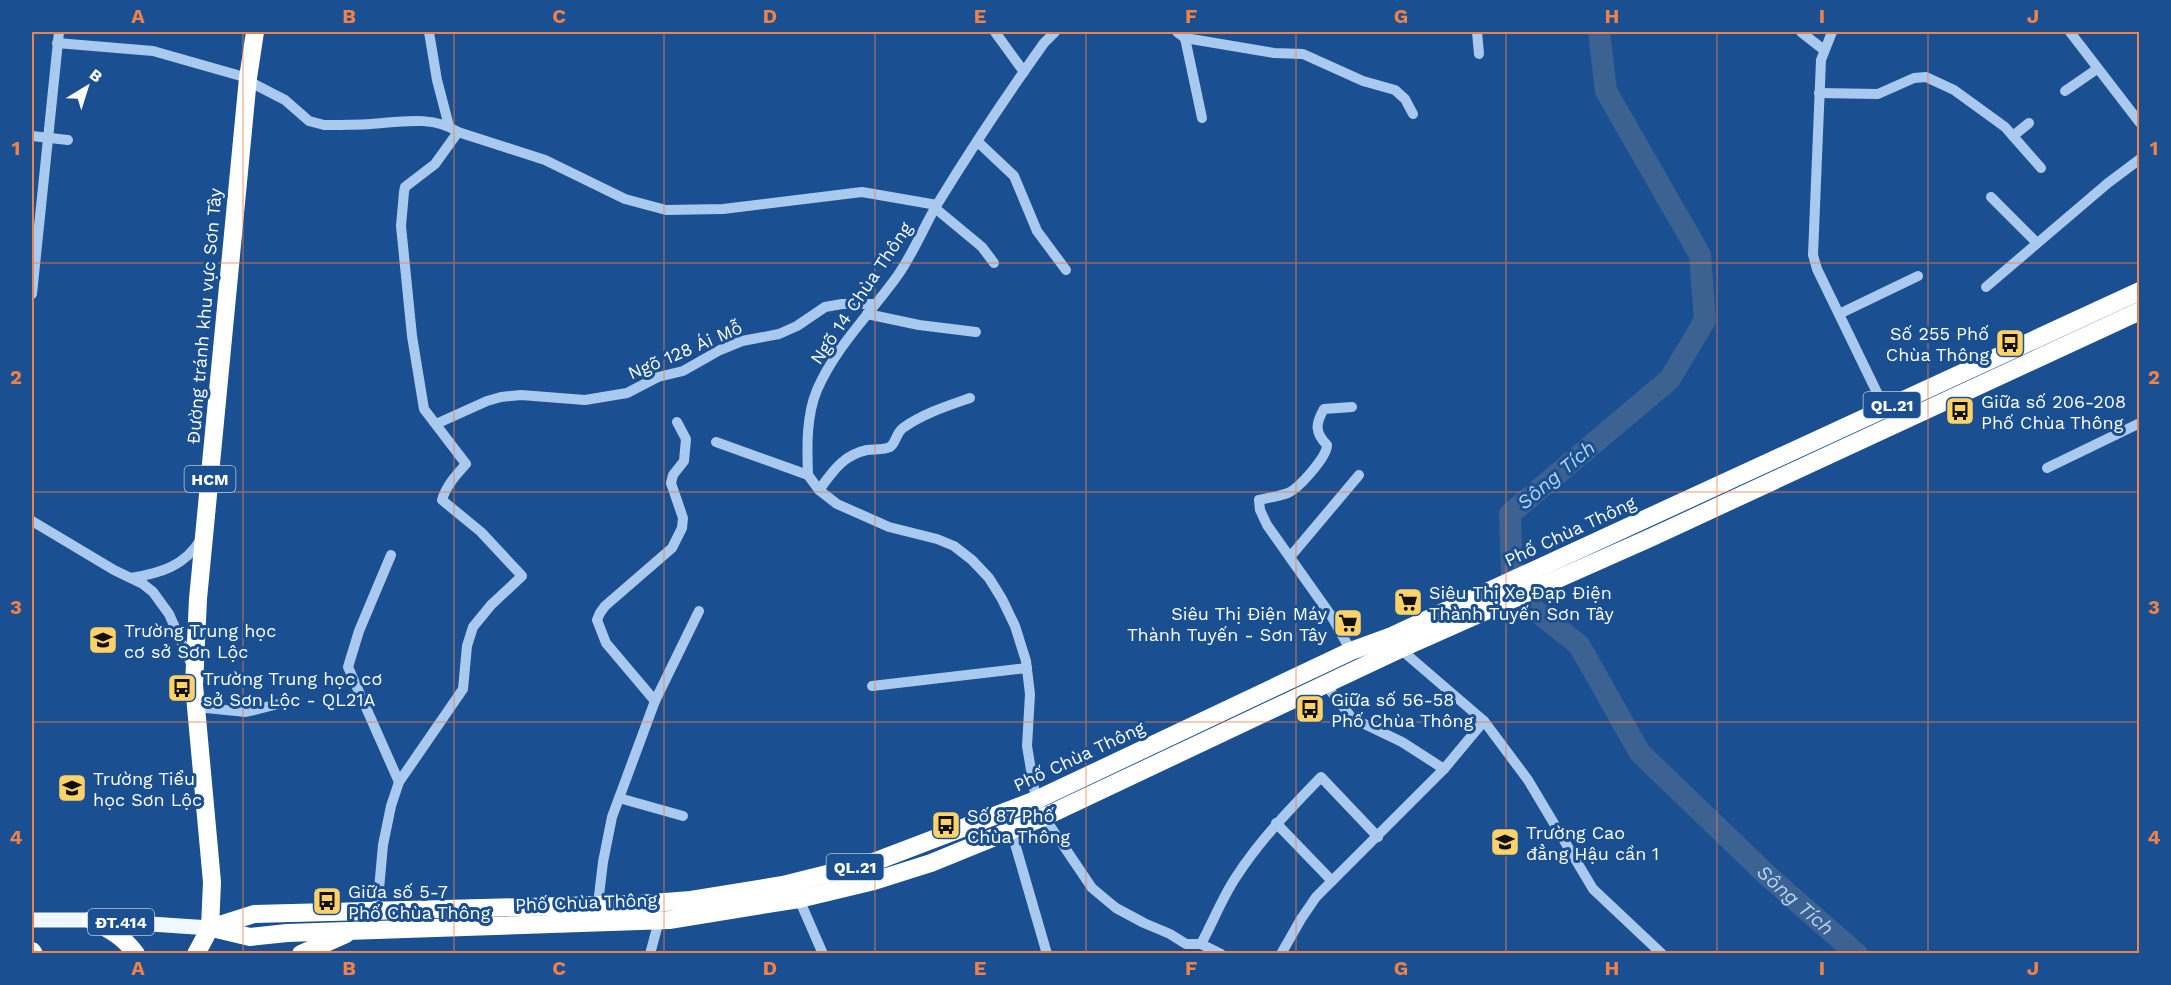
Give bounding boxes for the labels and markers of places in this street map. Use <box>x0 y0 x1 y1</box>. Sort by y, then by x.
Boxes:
place label: Số 255 Phố Chùa Thông <box>1886 323 1989 365</box>
bus stop icon: Số 255 Phố Chùa Thông <box>1994 327 2026 359</box>
place label: Giữa số 206-208 Phố Chùa Thông <box>1981 391 2126 433</box>
bus stop icon: Giữa số 206-208 Phố Chùa Thông <box>1944 395 1976 427</box>
place label: Siêu Thị Xe Đạp Điện Thành Tuyến Sơn Tây <box>1429 582 1614 624</box>
supermarket icon: Siêu Thị Xe Đạp Điện Thành Tuyến Sơn Tây <box>1392 586 1424 618</box>
place label: Siêu Thị Điện Máy Thành Tuyến - Sơn Tây <box>1127 603 1328 645</box>
supermarket icon: Siêu Thị Điện Máy Thành Tuyến - Sơn Tây <box>1332 607 1364 639</box>
place label: Trường Trung học cơ sở Sơn Lộc <box>124 620 276 662</box>
school or university icon: Trường Trung học cơ sở Sơn Lộc <box>87 624 119 656</box>
place label: Trường Trung học cơ sở Sơn Lộc - QL21A <box>203 668 382 710</box>
bus stop icon: Trường Trung học cơ sở Sơn Lộc - QL21A <box>166 672 198 704</box>
place label: Giữa số 56-58 Phố Chùa Thông <box>1331 689 1474 731</box>
bus stop icon: Giữa số 56-58 Phố Chùa Thông <box>1294 693 1326 725</box>
place label: Trường Tiểu học Sơn Lộc <box>93 768 202 810</box>
school or university icon: Trường Tiểu học Sơn Lộc <box>56 772 88 804</box>
place label: Số 87 Phố Chùa Thông <box>967 805 1071 847</box>
bus stop icon: Số 87 Phố Chùa Thông <box>930 809 962 841</box>
place label: Trường Cao đẳng Hậu cần 1 <box>1526 822 1659 864</box>
school or university icon: Trường Cao đẳng Hậu cần 1 <box>1489 826 1521 858</box>
place label: Giữa số 5-7 Phố Chùa Thông <box>348 881 491 923</box>
bus stop icon: Giữa số 5-7 Phố Chùa Thông <box>311 885 343 917</box>

